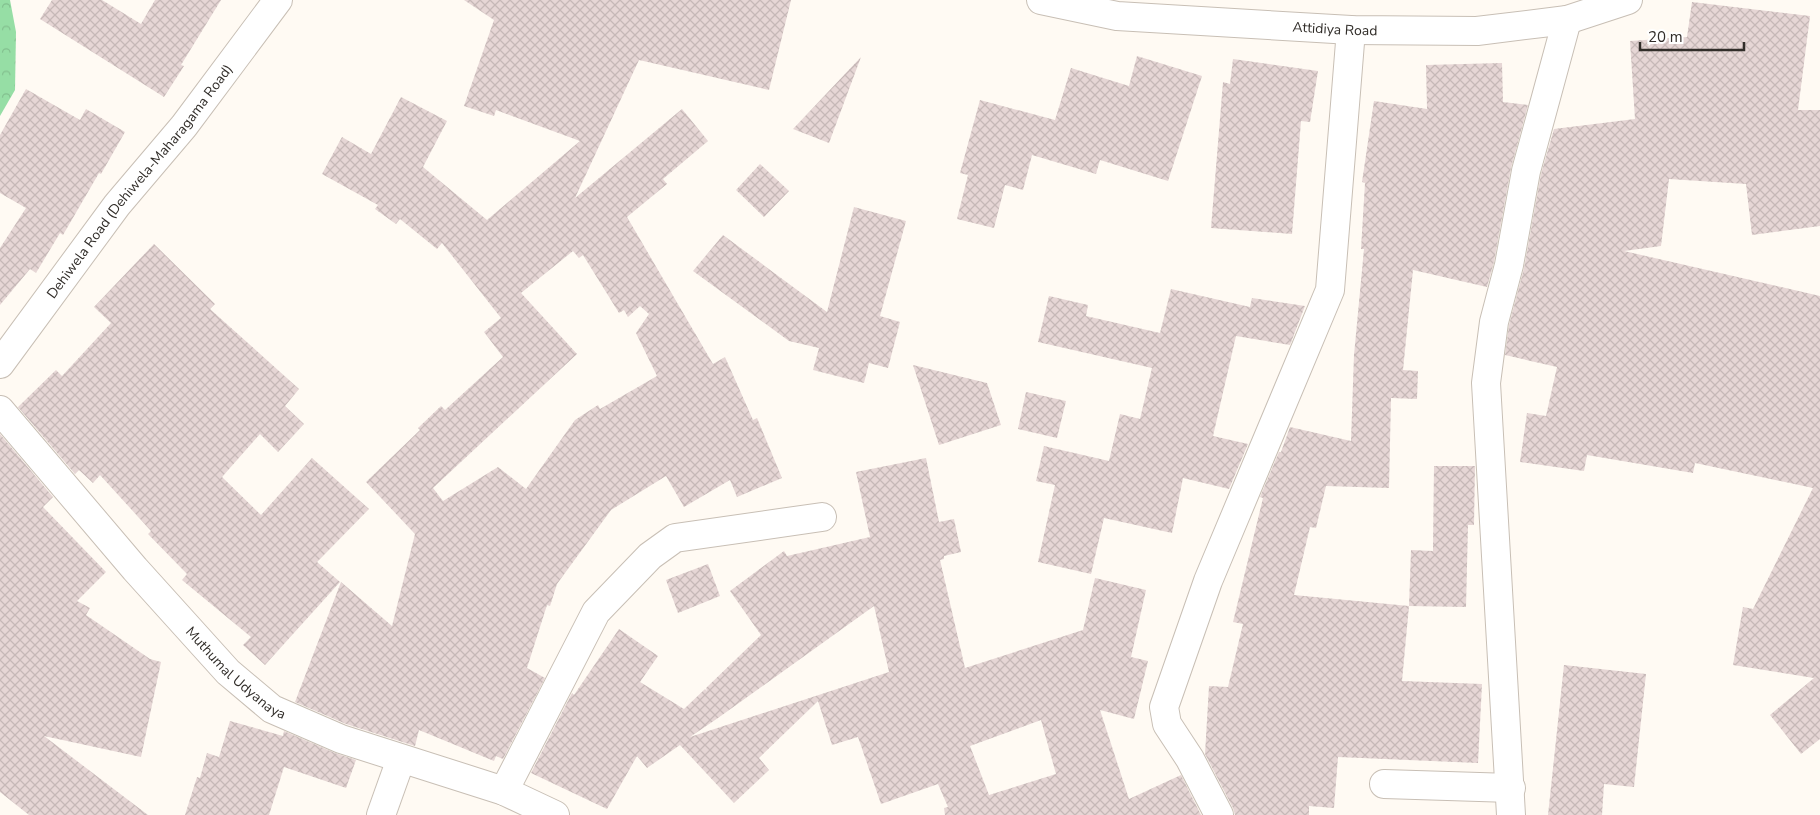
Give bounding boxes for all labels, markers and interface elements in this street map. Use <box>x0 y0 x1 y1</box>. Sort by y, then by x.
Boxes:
street label: Attidiya Road <box>1292 17 1378 40</box>
scale bar <box>1640 20 1744 52</box>
text: 20 m <box>1648 27 1683 47</box>
street label: Dehiwela Road (Dehiwela-Maharagama Road) <box>42 60 237 302</box>
street label: Muthumal Udyanaya <box>182 622 289 723</box>

